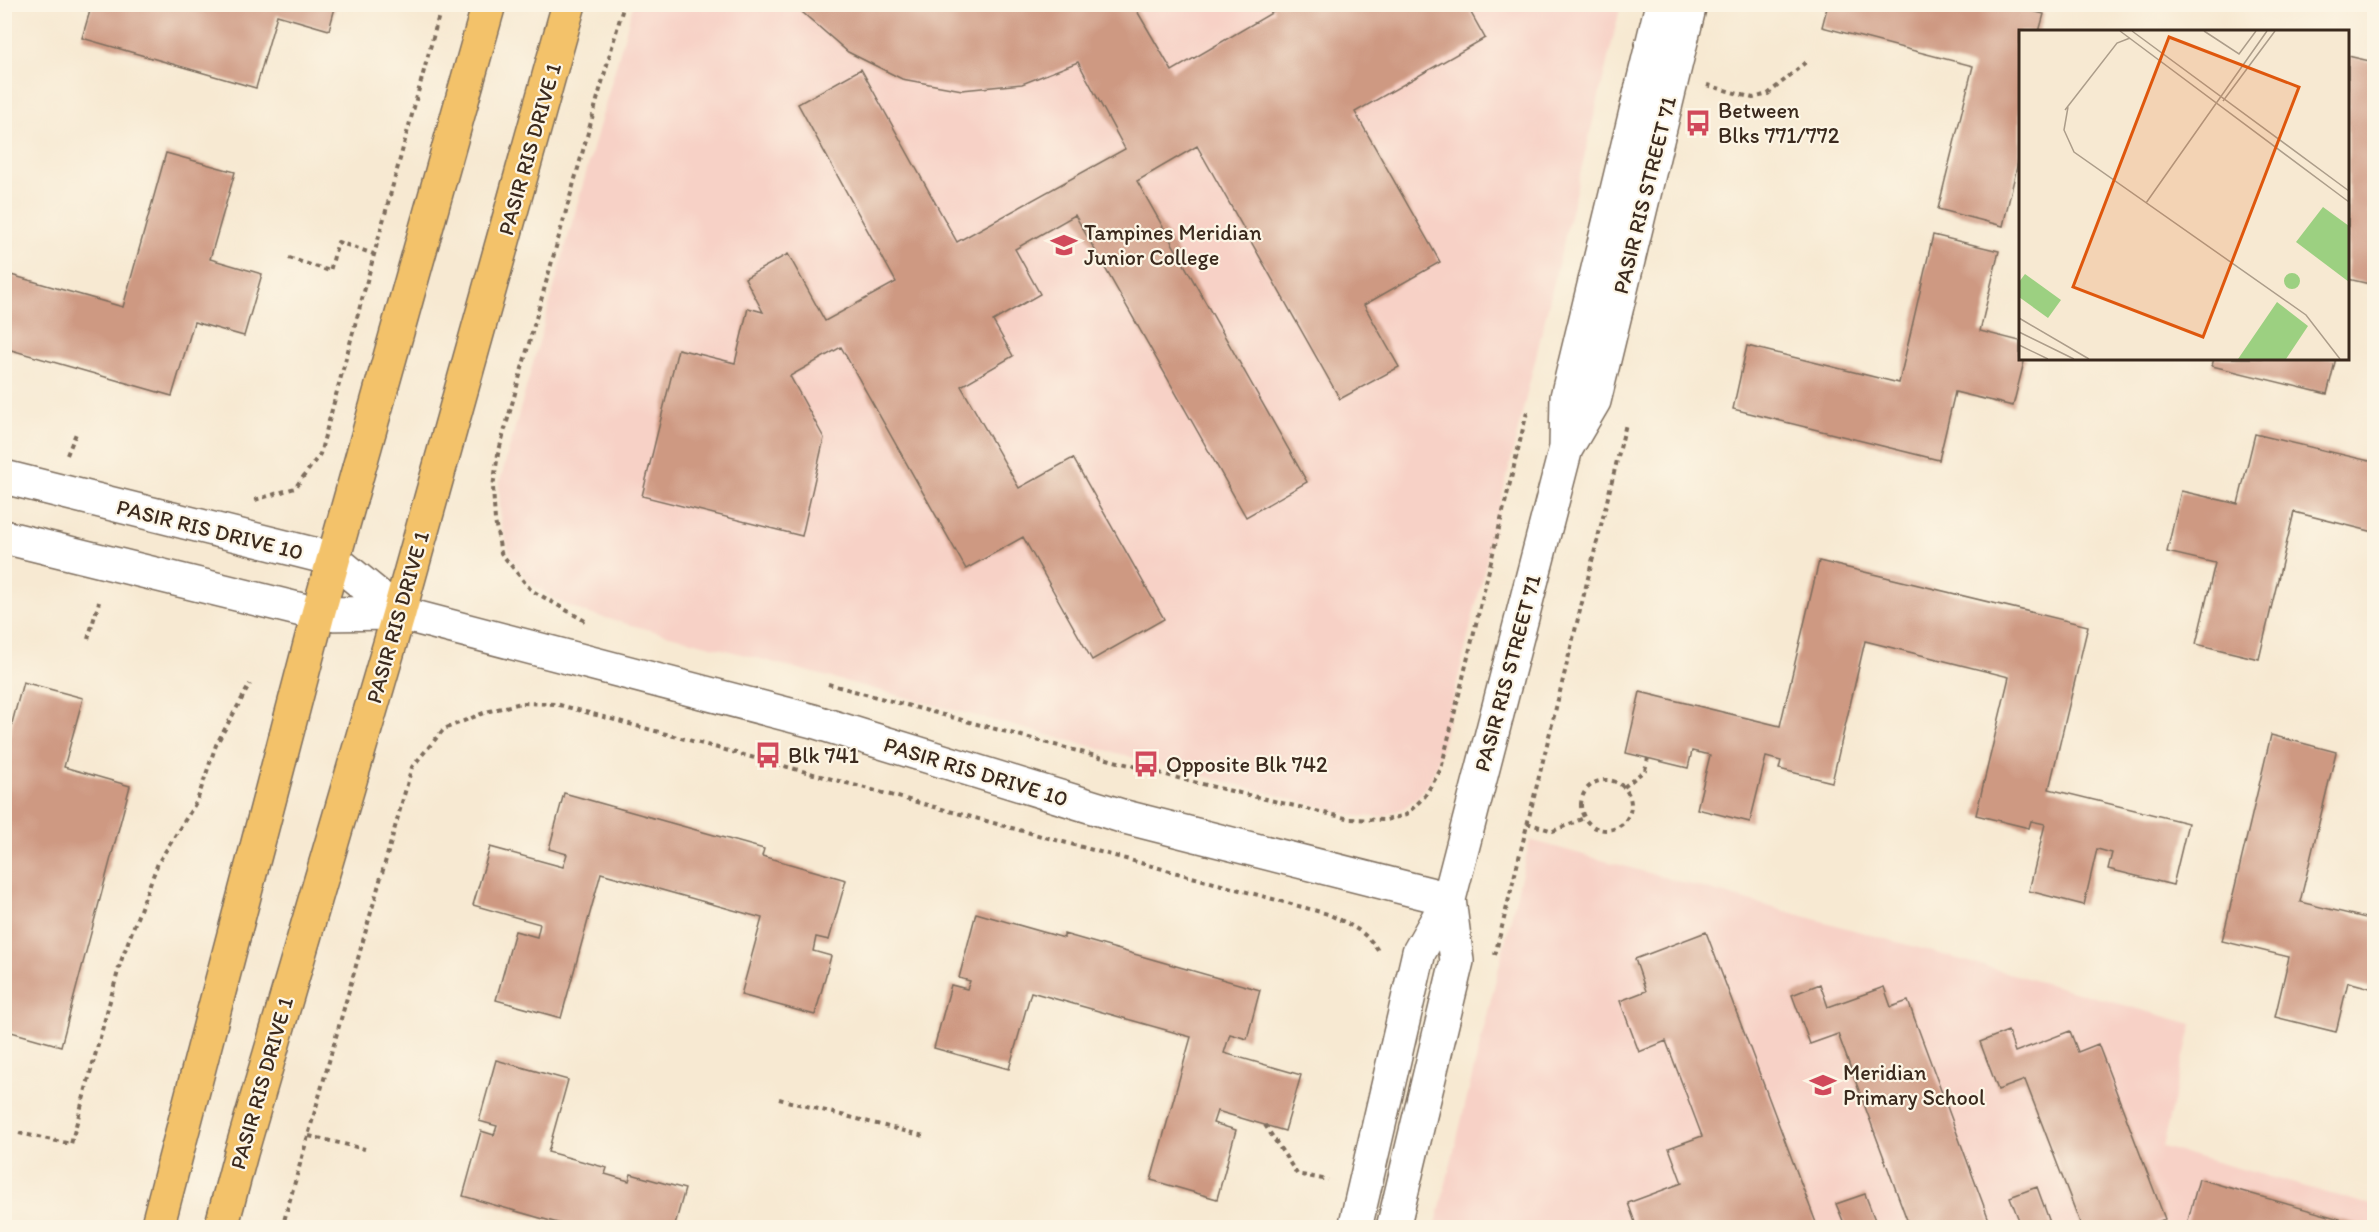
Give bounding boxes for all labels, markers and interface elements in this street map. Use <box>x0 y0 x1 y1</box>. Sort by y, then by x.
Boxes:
inset map <box>2019 30 2349 360</box>
street label: PASIR RIS DRIVE 1 <box>492 60 567 238</box>
street label: PASIR RIS STREET 71 <box>1607 94 1682 297</box>
place label: Between Blks 771/772 <box>1718 97 1840 149</box>
bus stop icon: Between Blks 771/772 <box>1683 108 1713 138</box>
place label: Tampines Meridian Junior College <box>1084 219 1262 271</box>
school or university icon: Tampines Meridian Junior College <box>1049 230 1079 260</box>
street label: PASIR RIS DRIVE 10 <box>114 493 306 566</box>
street label: PASIR RIS DRIVE 1 <box>360 528 435 706</box>
street label: PASIR RIS STREET 71 <box>1468 572 1547 774</box>
street label: PASIR RIS DRIVE 10 <box>880 731 1071 812</box>
bus stop icon: Blk 741 <box>753 740 783 770</box>
place label: Blk 741 <box>788 742 859 769</box>
bus stop icon: Opposite Blk 742 <box>1131 749 1161 779</box>
place label: Opposite Blk 742 <box>1166 751 1328 778</box>
street label: PASIR RIS DRIVE 1 <box>224 994 299 1172</box>
place label: Meridian Primary School <box>1843 1059 1985 1111</box>
school or university icon: Meridian Primary School <box>1808 1070 1838 1100</box>

